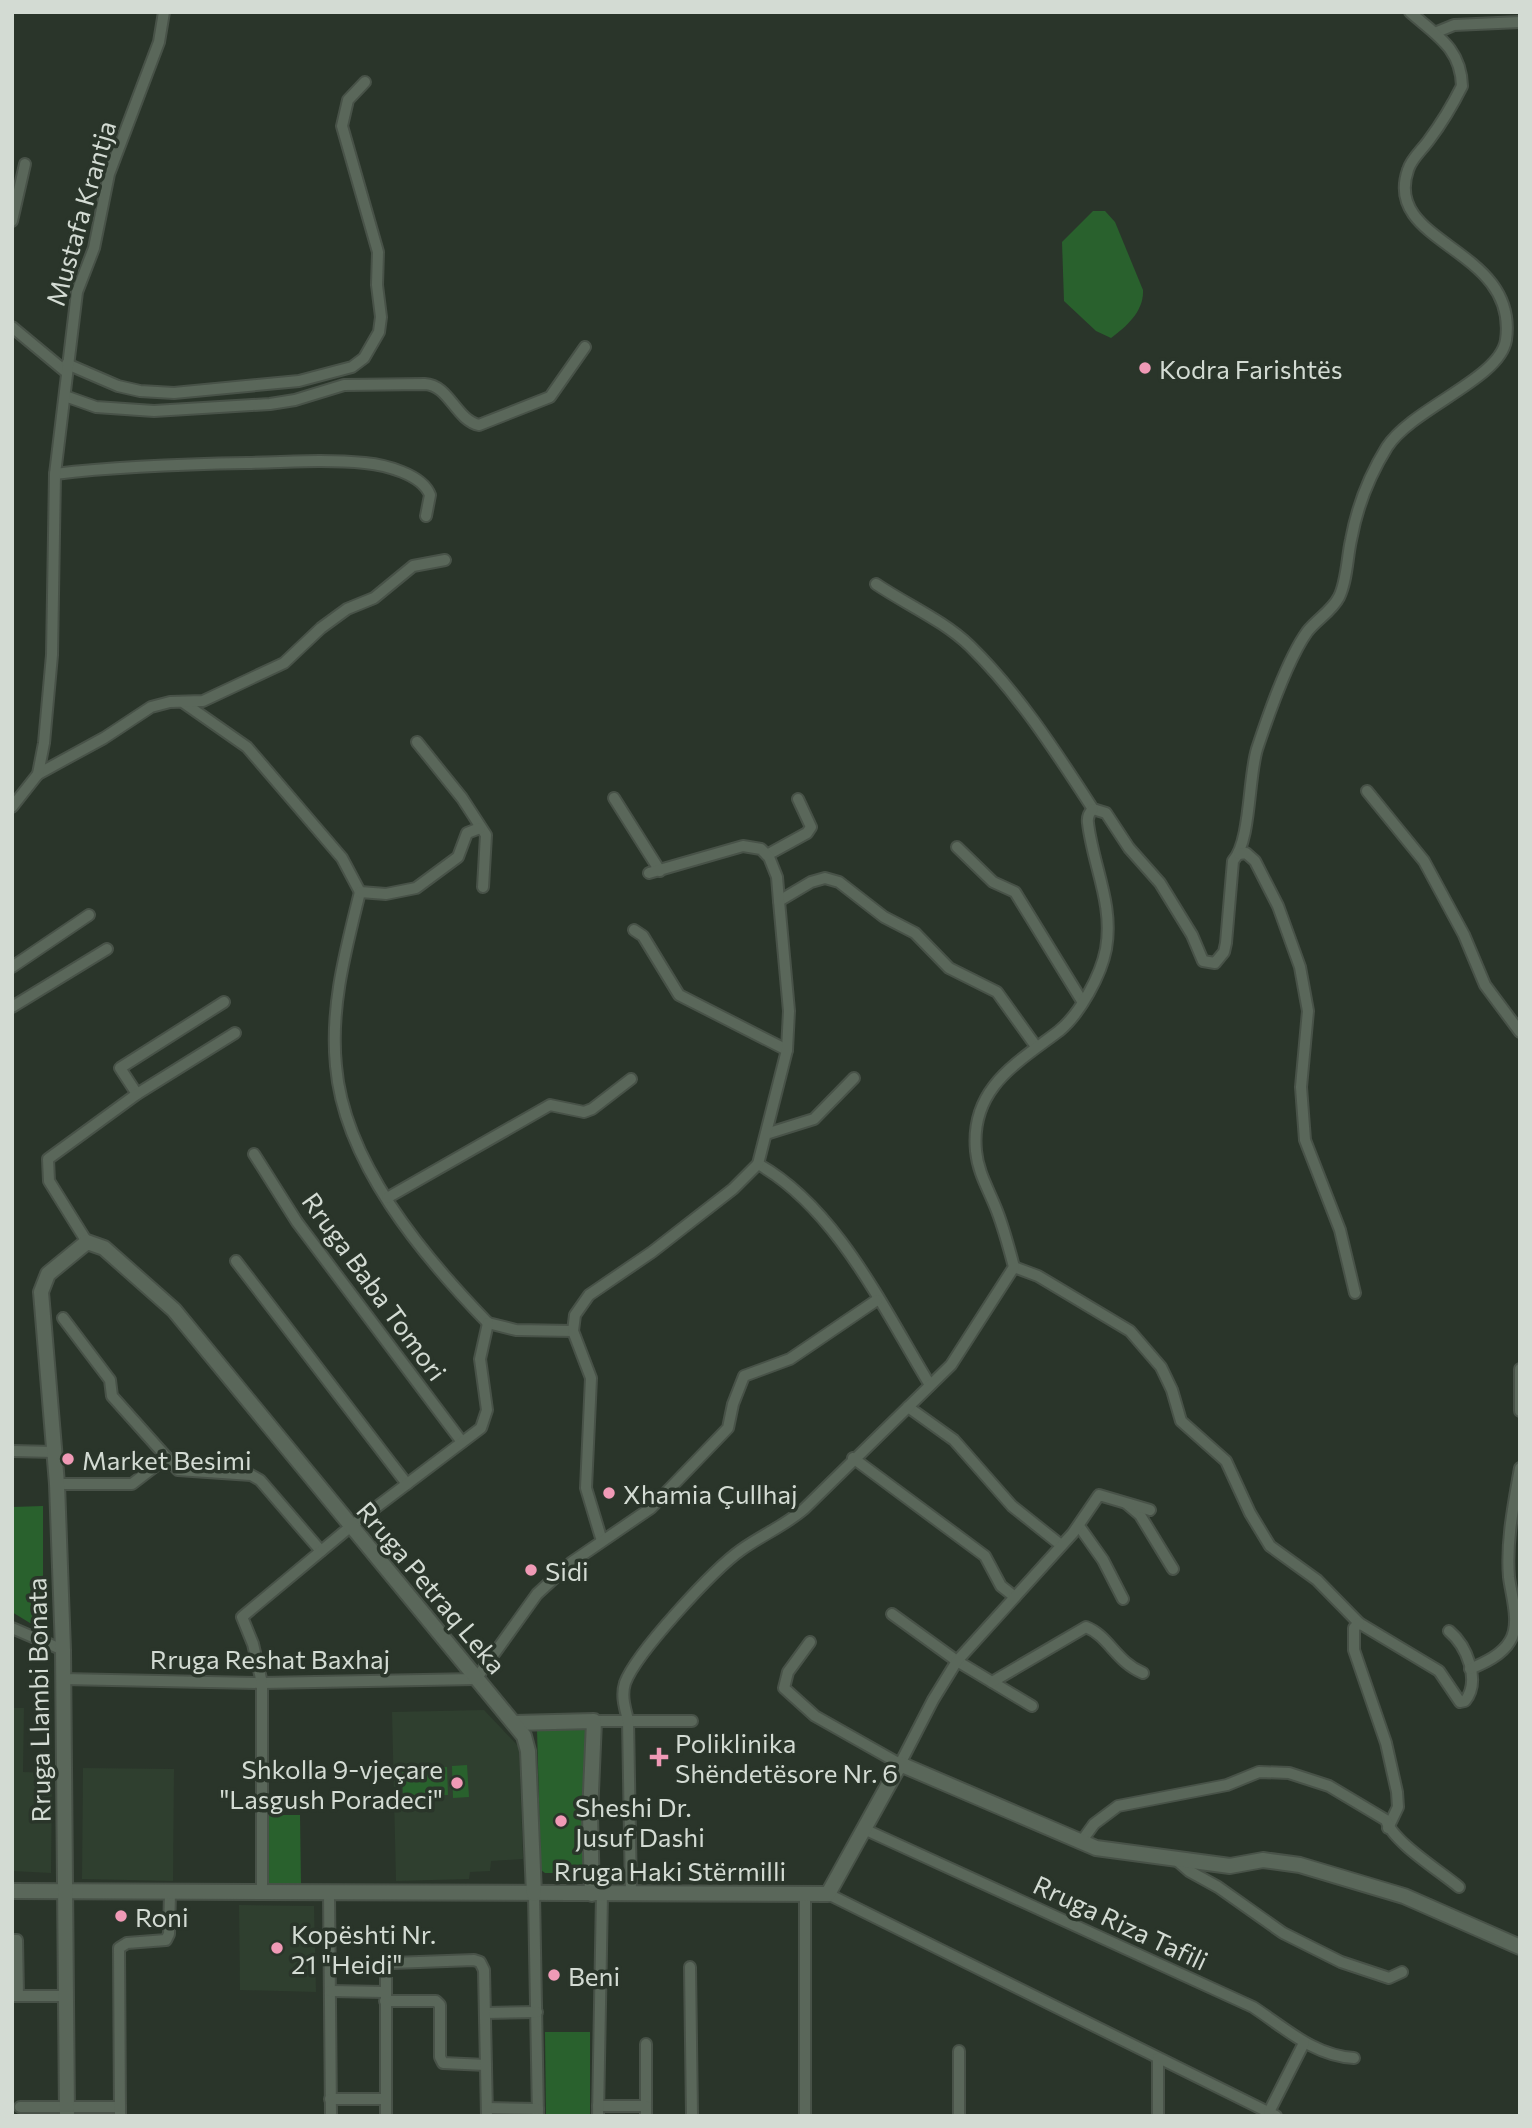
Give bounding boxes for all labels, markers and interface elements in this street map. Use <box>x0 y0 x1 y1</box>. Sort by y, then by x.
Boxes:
street label: Mustafa Krantja <box>39 117 121 309</box>
place label: Kodra Farishtës <box>1159 353 1343 384</box>
marker: Kodra Farishtës <box>1137 360 1153 376</box>
street label: Rruga Baba Tomori <box>296 1186 454 1386</box>
place label: Market Besimi <box>82 1444 252 1475</box>
marker: Market Besimi <box>60 1451 76 1467</box>
place label: Xhamia Çullhaj <box>623 1478 798 1509</box>
marker: Xhamia Çullhaj <box>601 1485 617 1501</box>
street label: Rruga Petraq Leka <box>351 1495 513 1679</box>
place label: Sidi <box>545 1555 589 1586</box>
marker: Sidi <box>523 1562 539 1578</box>
street label: Rruga Llambi Bonata <box>20 1577 56 1823</box>
street label: Rruga Reshat Baxhaj <box>150 1643 390 1674</box>
place label: Poliklinika Shëndetësore Nr. 6 <box>675 1727 898 1788</box>
marker: Poliklinika Shëndetësore Nr. 6 <box>649 1747 669 1767</box>
place label: Shkolla 9-vjeçare "Lasgush Poradeci" <box>220 1753 443 1814</box>
marker: Shkolla 9-vjeçare "Lasgush Poradeci" <box>449 1775 465 1791</box>
place label: Sheshi Dr. Jusuf Dashi <box>575 1791 705 1852</box>
marker: Sheshi Dr. Jusuf Dashi <box>553 1813 569 1829</box>
street label: Rruga Haki Stërmilli <box>554 1855 786 1886</box>
street label: Rruga Riza Tafili <box>1029 1868 1213 1976</box>
place label: Roni <box>135 1901 189 1932</box>
marker: Roni <box>113 1908 129 1924</box>
place label: Kopështi Nr. 21 "Heidi" <box>291 1918 436 1979</box>
marker: Kopështi Nr. 21 "Heidi" <box>269 1940 285 1956</box>
place label: Beni <box>568 1960 620 1991</box>
marker: Beni <box>546 1967 562 1983</box>

